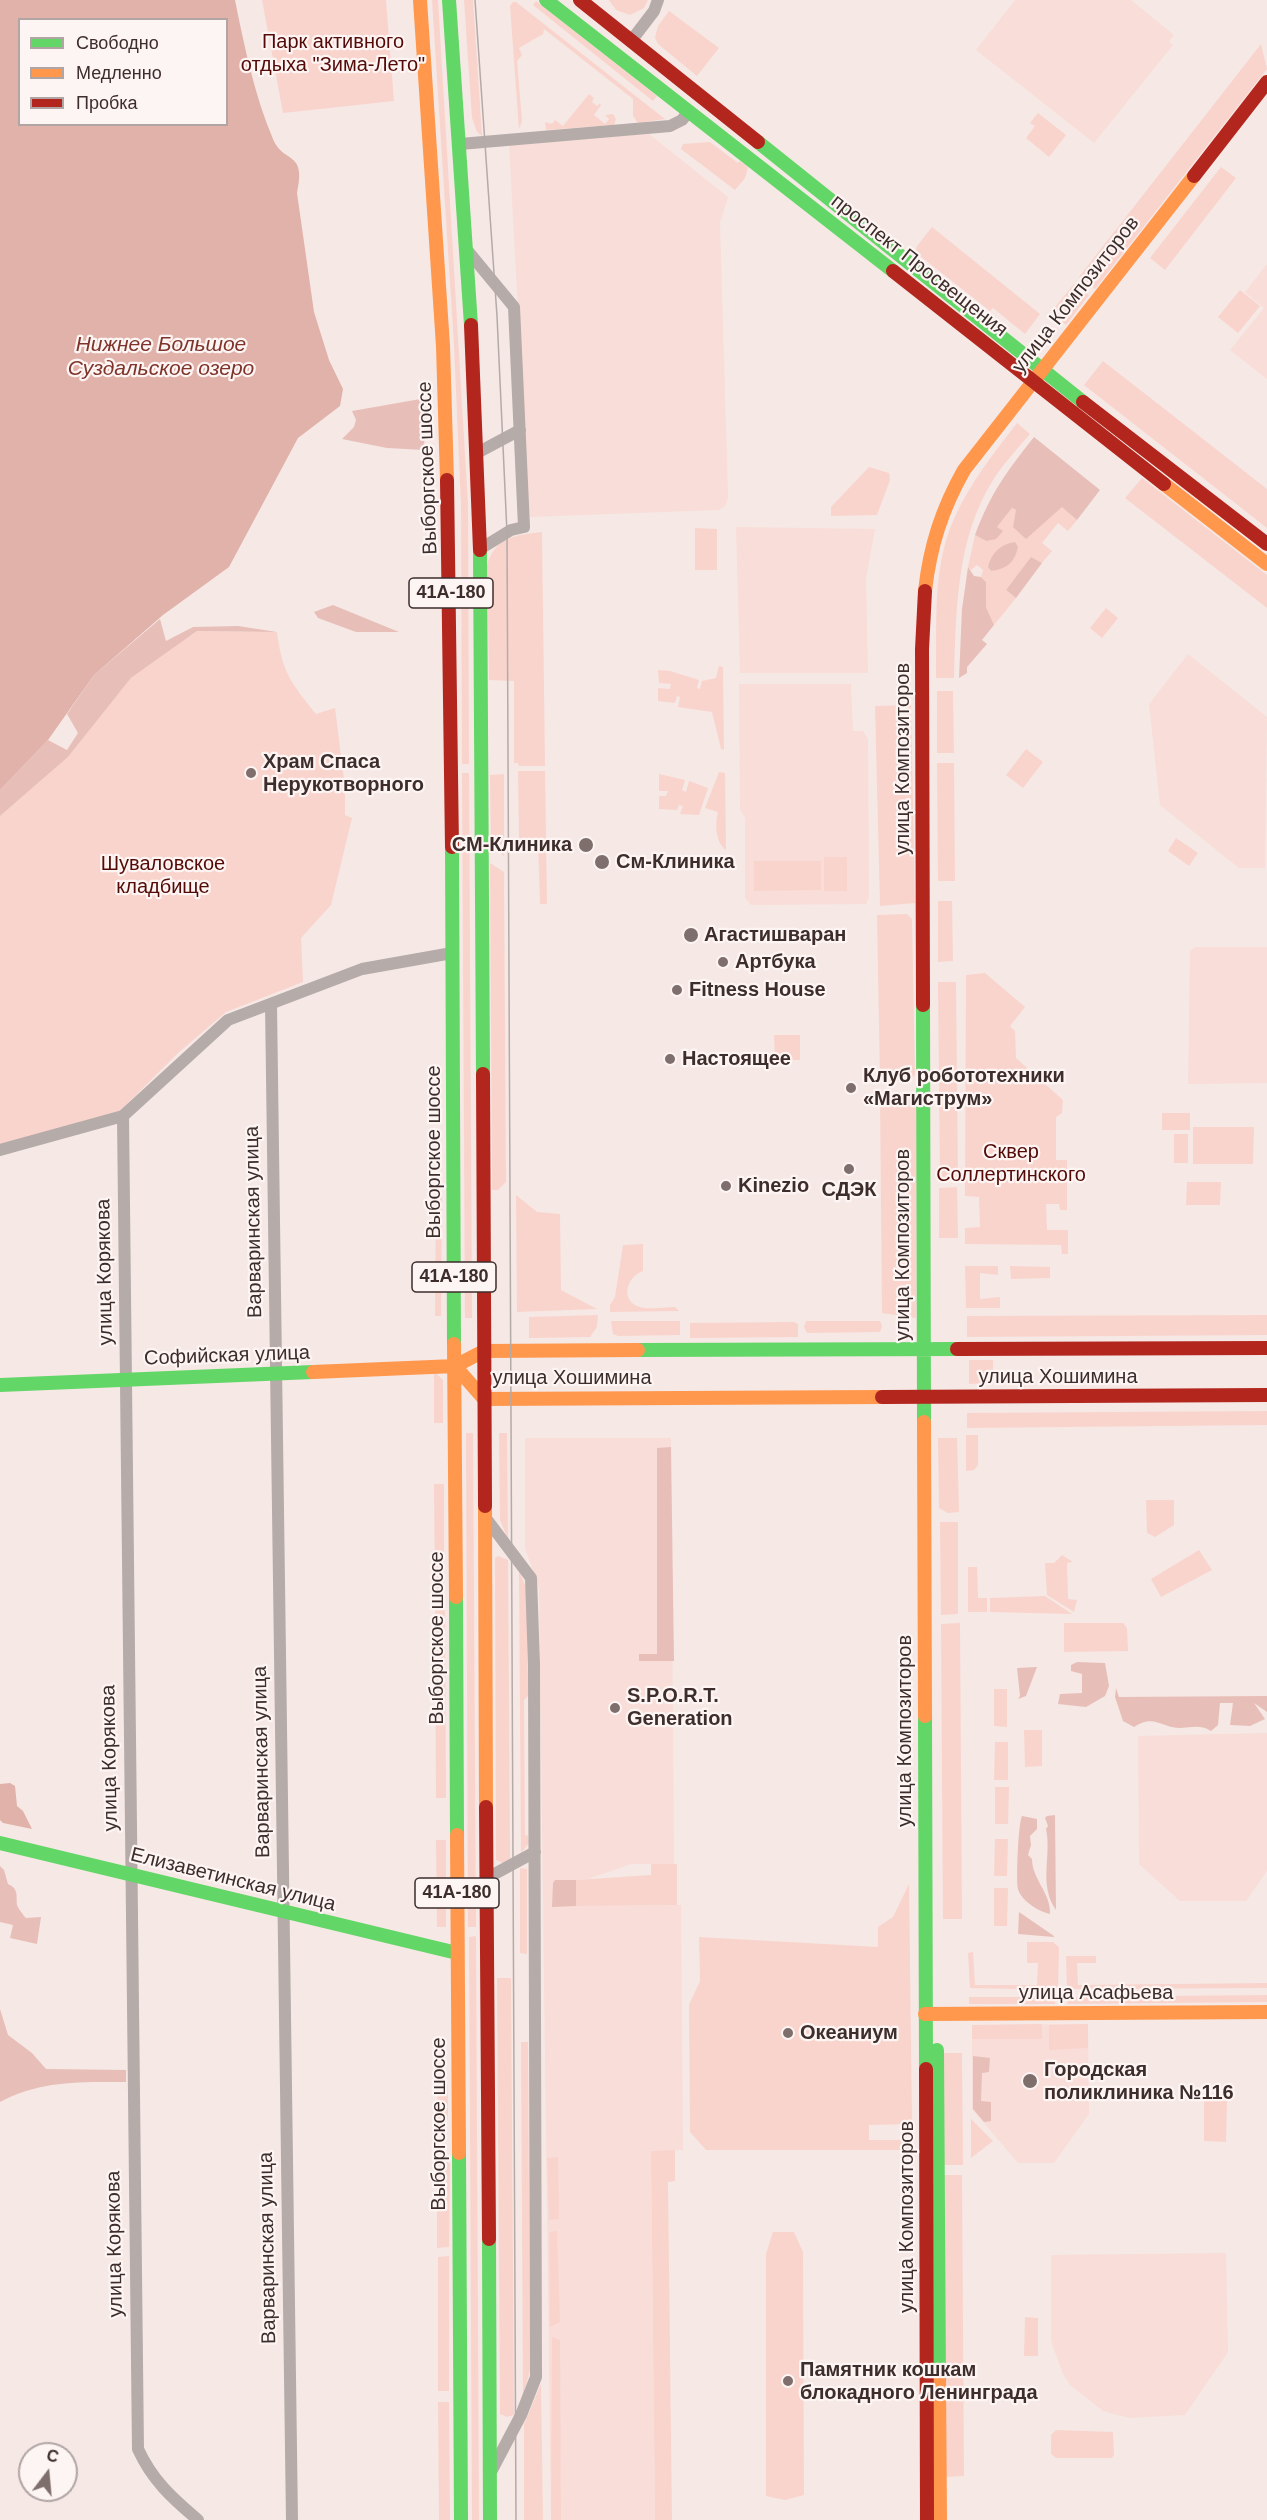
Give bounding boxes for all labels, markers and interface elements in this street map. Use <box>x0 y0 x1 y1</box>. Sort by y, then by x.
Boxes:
legend <box>18 18 228 126</box>
park label: Парк активного отдыха "Зима-Лето" <box>241 30 425 77</box>
text: Свободно <box>76 33 159 53</box>
text: Медленно <box>76 63 162 83</box>
text: Пробка <box>76 93 138 113</box>
street label: проспект Просвещения <box>826 190 1012 342</box>
street label: улица Композиторов <box>1007 212 1145 378</box>
water label: Нижнее Большое Суздальское озеро <box>68 332 254 382</box>
street label: Выборгское шоссе <box>413 381 443 555</box>
road number: 41А-180 <box>409 578 493 608</box>
street label: улица Композиторов <box>891 663 915 855</box>
place label: Храм Спаса Нерукотворного <box>263 750 424 797</box>
marker: Храм Спаса Нерукотворного <box>244 766 258 780</box>
place label: СМ-Клиника <box>452 833 572 857</box>
marker: СМ-Клиника <box>577 836 595 854</box>
place label: См-Клиника <box>616 850 735 874</box>
park label: Шуваловское кладбище <box>101 852 225 899</box>
marker: См-Клиника <box>593 853 611 871</box>
place label: Агастишваран <box>704 923 846 947</box>
marker: Агастишваран <box>682 926 700 944</box>
place label: Артбука <box>735 950 816 974</box>
marker: Артбука <box>716 955 730 969</box>
place label: Fitness House <box>689 978 826 1002</box>
marker: Fitness House <box>670 983 684 997</box>
place label: Настоящее <box>682 1047 791 1071</box>
marker: Настоящее <box>663 1052 677 1066</box>
place label: Клуб робототехники «Магиструм» <box>863 1064 1065 1111</box>
street label: Выборгское шоссе <box>422 1065 446 1239</box>
marker: Клуб робототехники «Магиструм» <box>844 1081 858 1095</box>
street label: Варваринская улица <box>240 1126 268 1318</box>
park label: Сквер Соллертинского <box>936 1140 1086 1187</box>
street label: улица Композиторов <box>891 1149 915 1341</box>
marker: СДЭК <box>842 1162 856 1176</box>
place label: Kinezio <box>738 1174 809 1198</box>
place label: СДЭК <box>822 1178 876 1202</box>
marker: Kinezio <box>719 1179 733 1193</box>
street label: улица Корякова <box>92 1198 118 1346</box>
road number: 41А-180 <box>412 1262 496 1292</box>
street label: Софийская улица <box>144 1341 310 1371</box>
street label: улица Хошимина <box>978 1365 1138 1389</box>
street label: улица Хошимина <box>492 1366 652 1390</box>
street label: Выборгское шоссе <box>425 1551 449 1725</box>
street label: улица Композиторов <box>893 1635 917 1827</box>
street label: Варваринская улица <box>248 1666 276 1858</box>
street label: улица Корякова <box>97 1684 123 1832</box>
place label: S.P.O.R.T. Generation <box>627 1684 733 1731</box>
marker: S.P.O.R.T. Generation <box>608 1701 622 1715</box>
street label: Елизаветинская улица <box>128 1843 338 1917</box>
road number: 41А-180 <box>415 1878 499 1908</box>
street label: улица Асафьева <box>1019 1981 1173 2005</box>
place label: Океаниум <box>800 2021 898 2045</box>
marker: Океаниум <box>781 2026 795 2040</box>
street label: Выборгское шоссе <box>427 2037 451 2211</box>
place label: Городская поликлиника №116 <box>1044 2058 1234 2105</box>
marker: Городская поликлиника №116 <box>1021 2072 1039 2090</box>
street label: улица Композиторов <box>895 2121 919 2313</box>
street label: Варваринская улица <box>254 2152 282 2344</box>
street label: улица Корякова <box>102 2170 128 2318</box>
place label: Памятник кошкам блокадного Ленинграда <box>800 2358 1038 2405</box>
marker: Памятник кошкам блокадного Ленинграда <box>781 2374 795 2388</box>
north arrow <box>18 2442 78 2502</box>
text: С <box>45 2446 60 2466</box>

